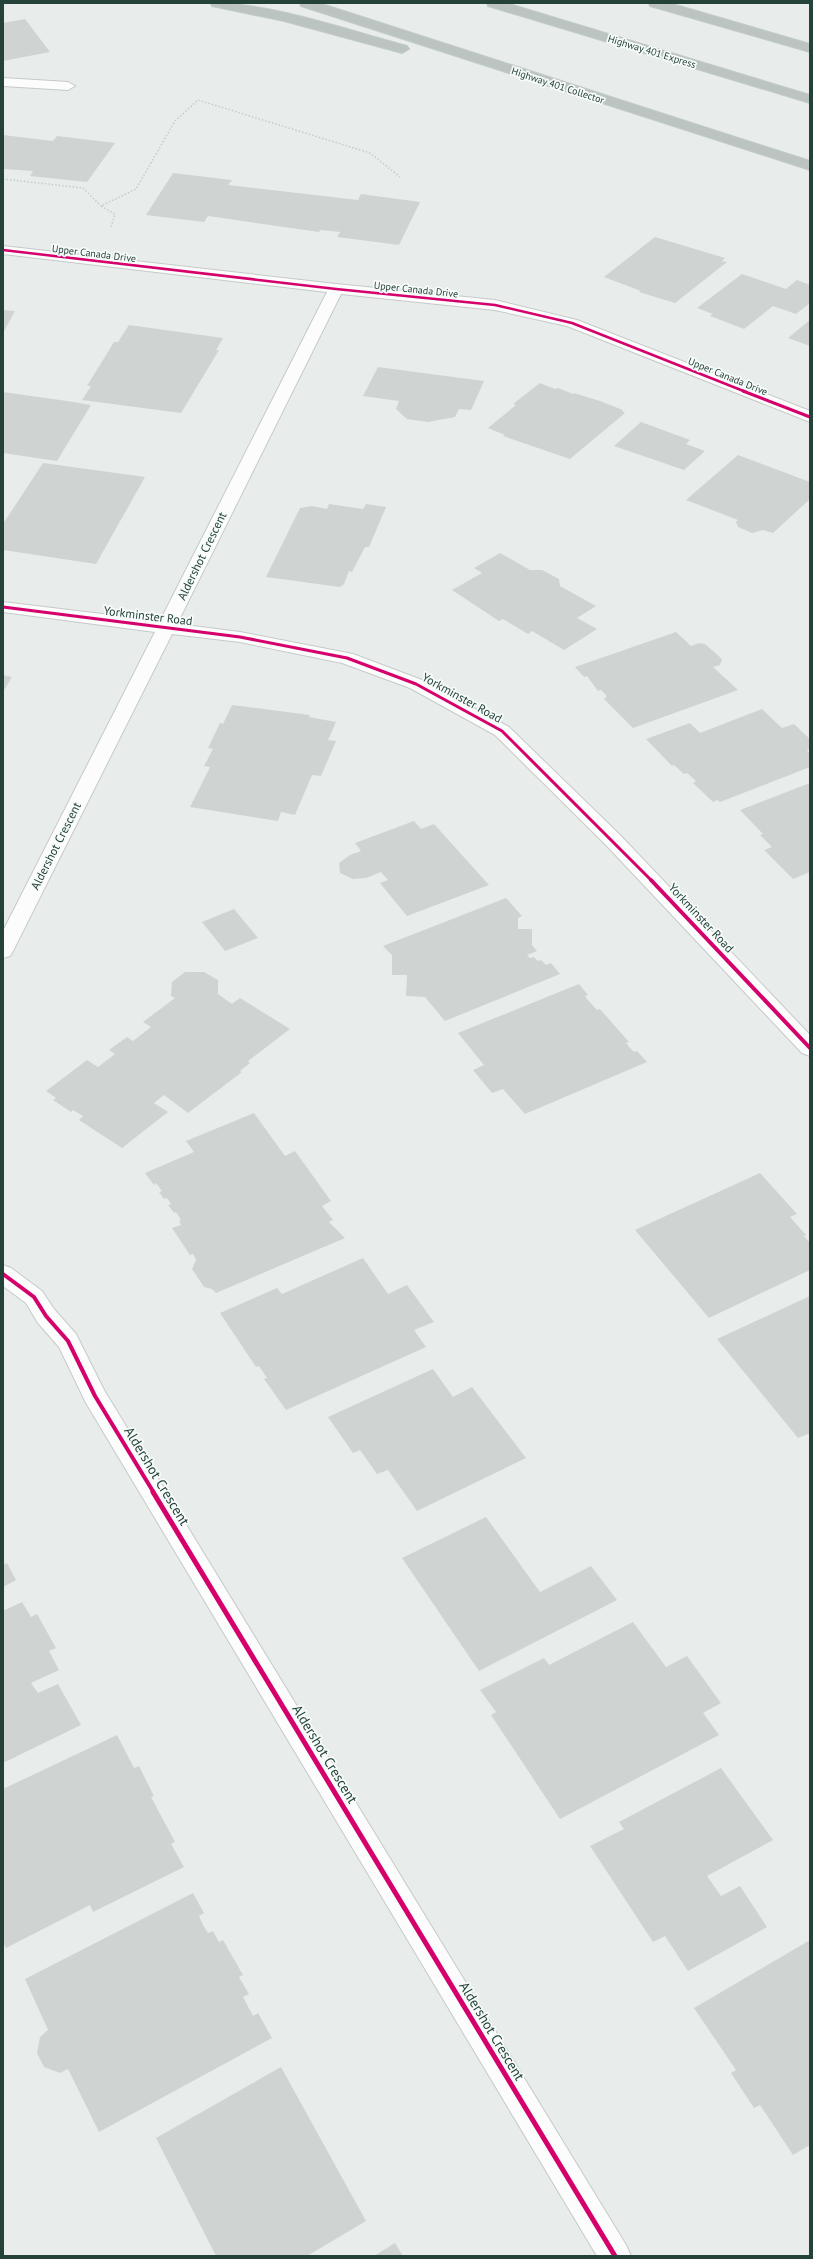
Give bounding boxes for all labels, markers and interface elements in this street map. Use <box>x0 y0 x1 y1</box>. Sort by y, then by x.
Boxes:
street label: Highway 401 Express <box>606 32 697 71</box>
street label: Highway 401 Collector <box>510 64 606 107</box>
street label: Upper Canada Drive <box>51 242 137 265</box>
street label: Upper Canada Drive <box>373 279 459 300</box>
street label: Upper Canada Drive <box>686 355 770 398</box>
street label: Aldershot Crescent <box>174 509 229 602</box>
street label: Yorkminster Road <box>103 603 193 628</box>
street label: Yorkminster Road <box>420 669 505 726</box>
street label: Aldershot Crescent <box>27 800 84 892</box>
street label: Yorkminster Road <box>665 880 737 955</box>
street label: Aldershot Crescent <box>120 1423 194 1529</box>
street label: Aldershot Crescent <box>288 1701 362 1807</box>
street label: Aldershot Crescent <box>455 1978 529 2084</box>

